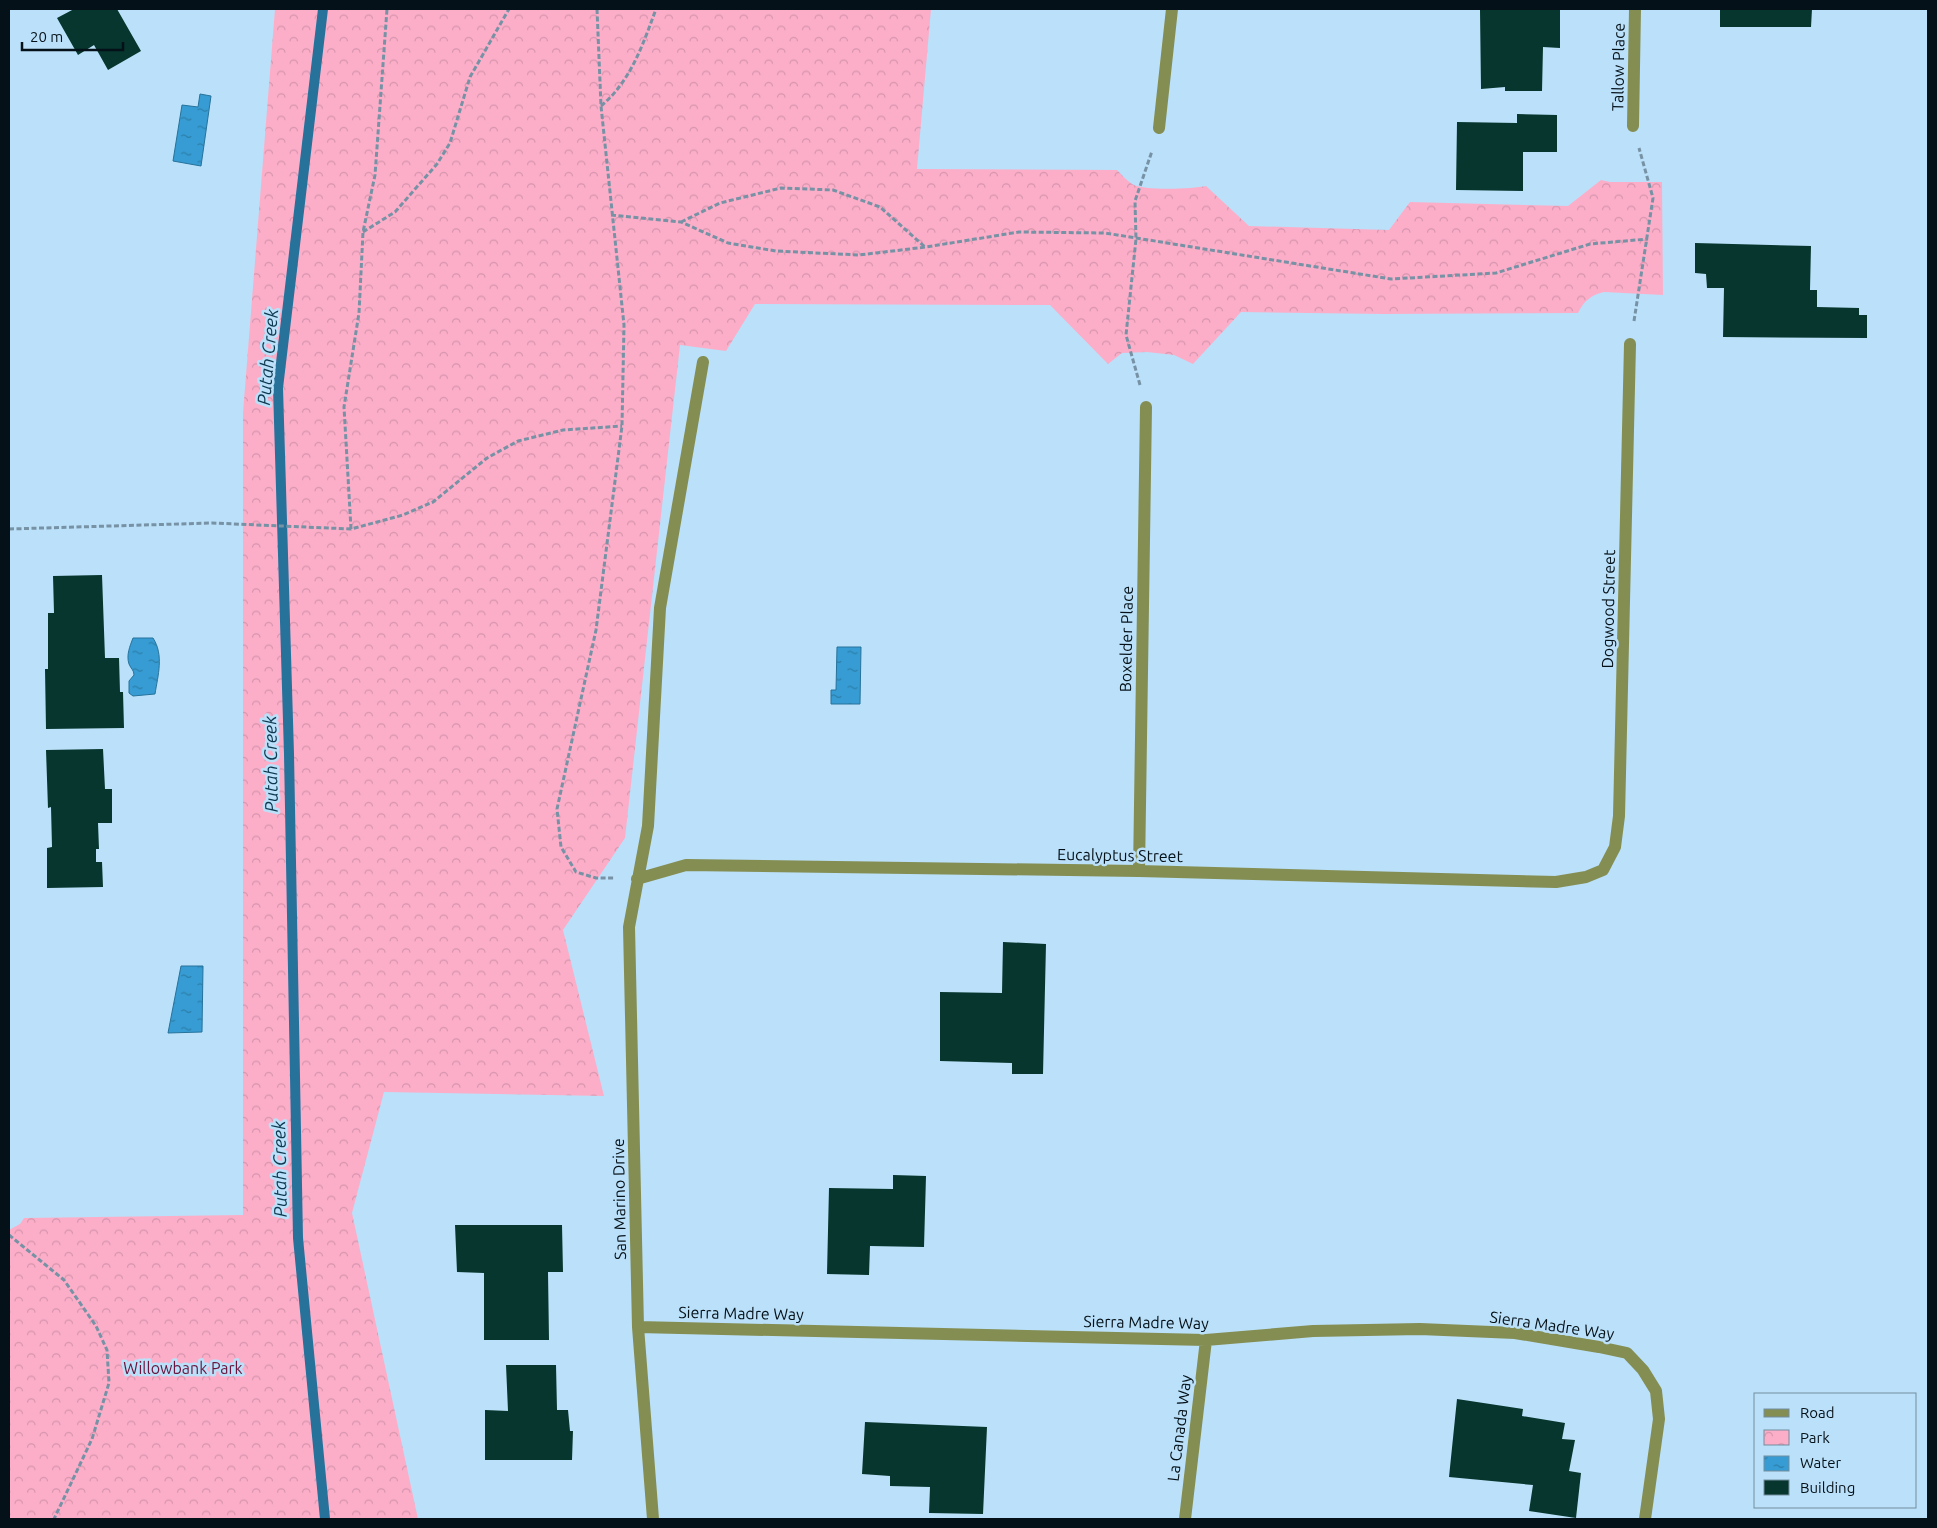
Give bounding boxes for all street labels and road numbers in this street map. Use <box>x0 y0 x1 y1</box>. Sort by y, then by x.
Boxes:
street label: Tallow Place <box>1608 23 1628 111</box>
street label: Dogwood Street <box>1598 549 1618 668</box>
street label: Boxelder Place <box>1116 586 1136 692</box>
street label: Eucalyptus Street <box>1057 845 1184 865</box>
street label: San Marino Drive <box>609 1138 629 1260</box>
street label: Sierra Madre Way <box>678 1303 804 1323</box>
street label: Sierra Madre Way <box>1489 1307 1616 1343</box>
street label: Sierra Madre Way <box>1083 1312 1209 1332</box>
street label: La Canada Way <box>1164 1373 1194 1482</box>

